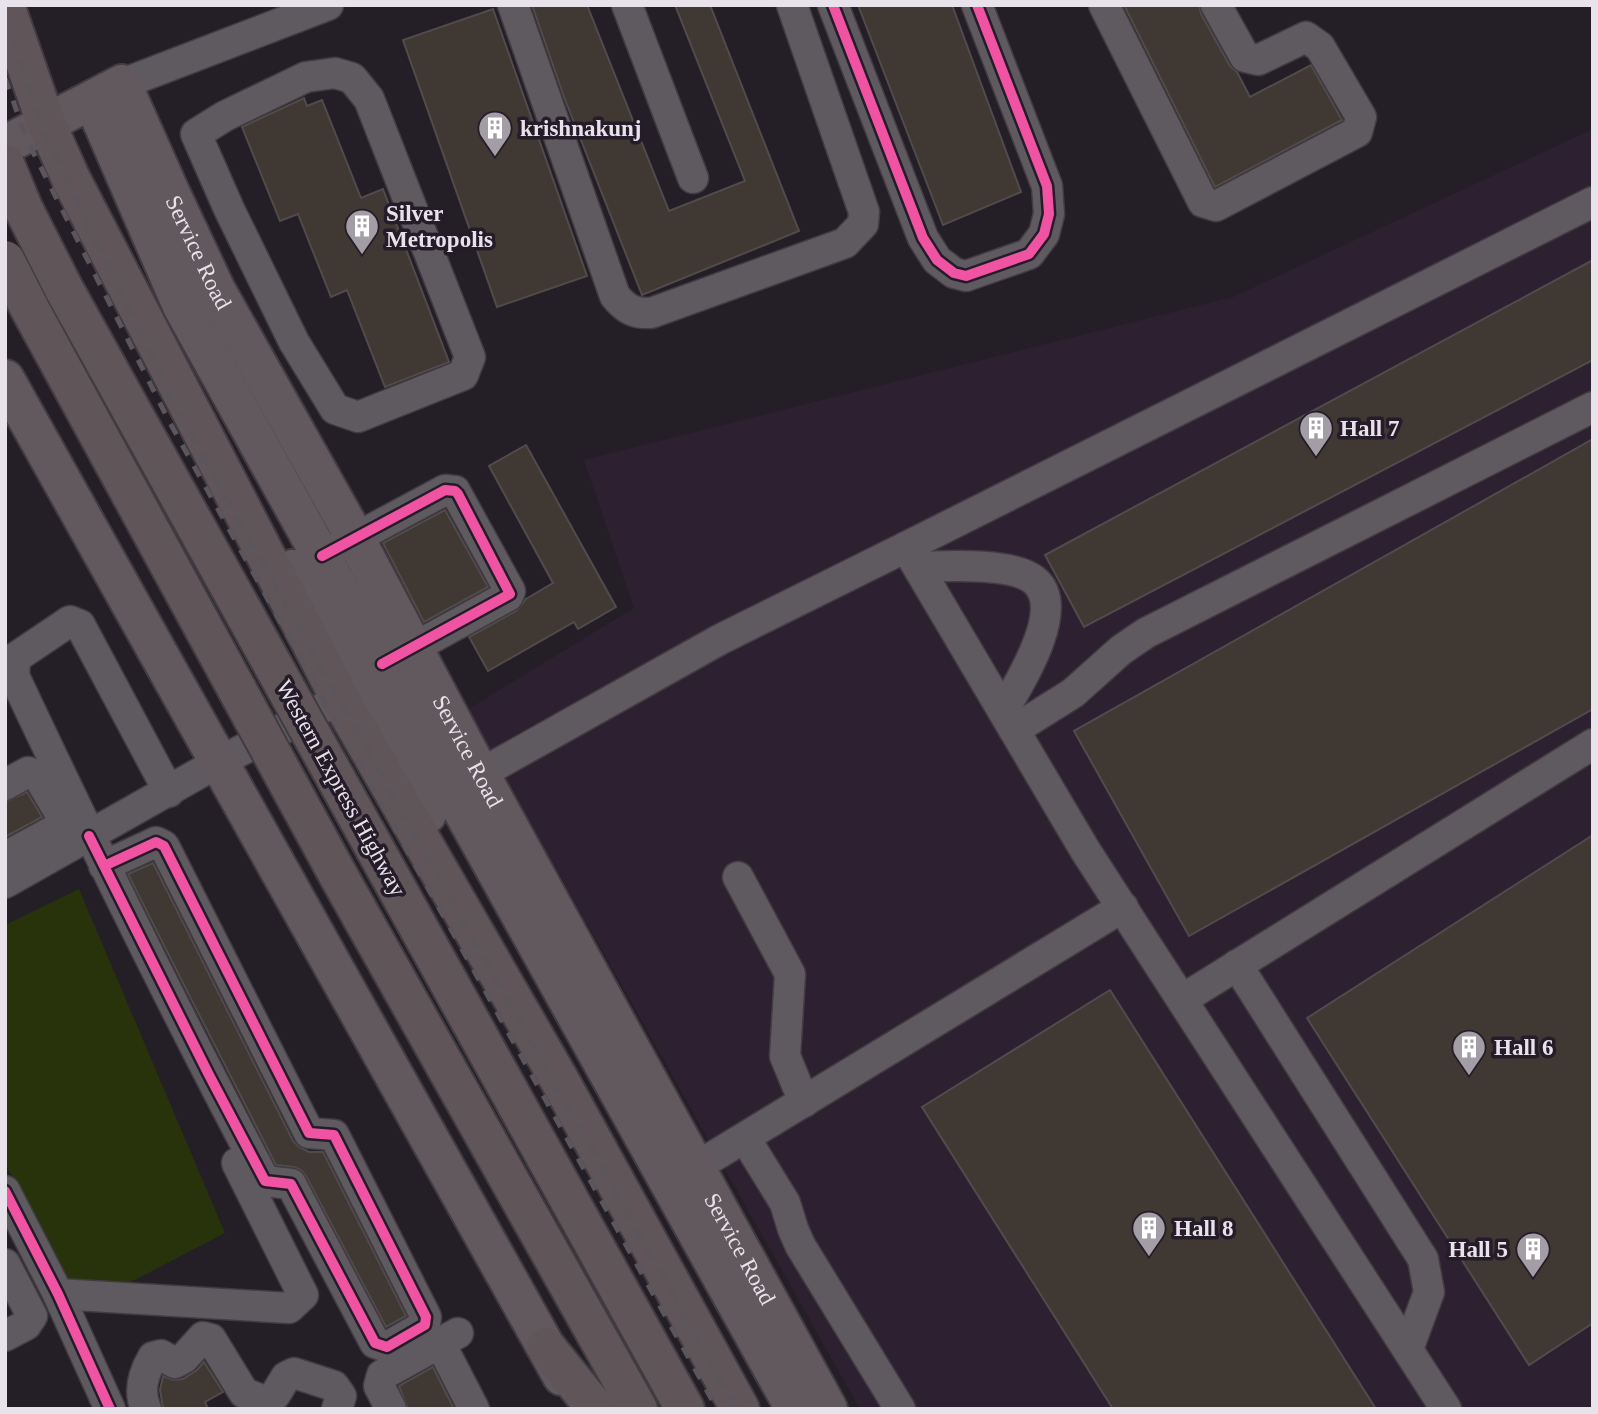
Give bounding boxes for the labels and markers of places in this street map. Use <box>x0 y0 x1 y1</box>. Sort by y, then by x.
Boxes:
building icon: krishnakunj <box>476 109 514 158</box>
place label: krishnakunj <box>520 116 641 141</box>
place label: Silver Metropolis <box>386 201 493 252</box>
building icon: Silver Metropolis <box>343 207 381 256</box>
building icon: Hall 7 <box>1297 409 1335 458</box>
place label: Hall 7 <box>1340 416 1399 441</box>
building icon: Hall 6 <box>1450 1028 1488 1077</box>
place label: Hall 6 <box>1494 1035 1553 1060</box>
building icon: Hall 8 <box>1130 1209 1168 1258</box>
place label: Hall 8 <box>1174 1216 1233 1241</box>
building icon: Hall 5 <box>1514 1230 1552 1279</box>
place label: Hall 5 <box>1449 1237 1508 1262</box>

